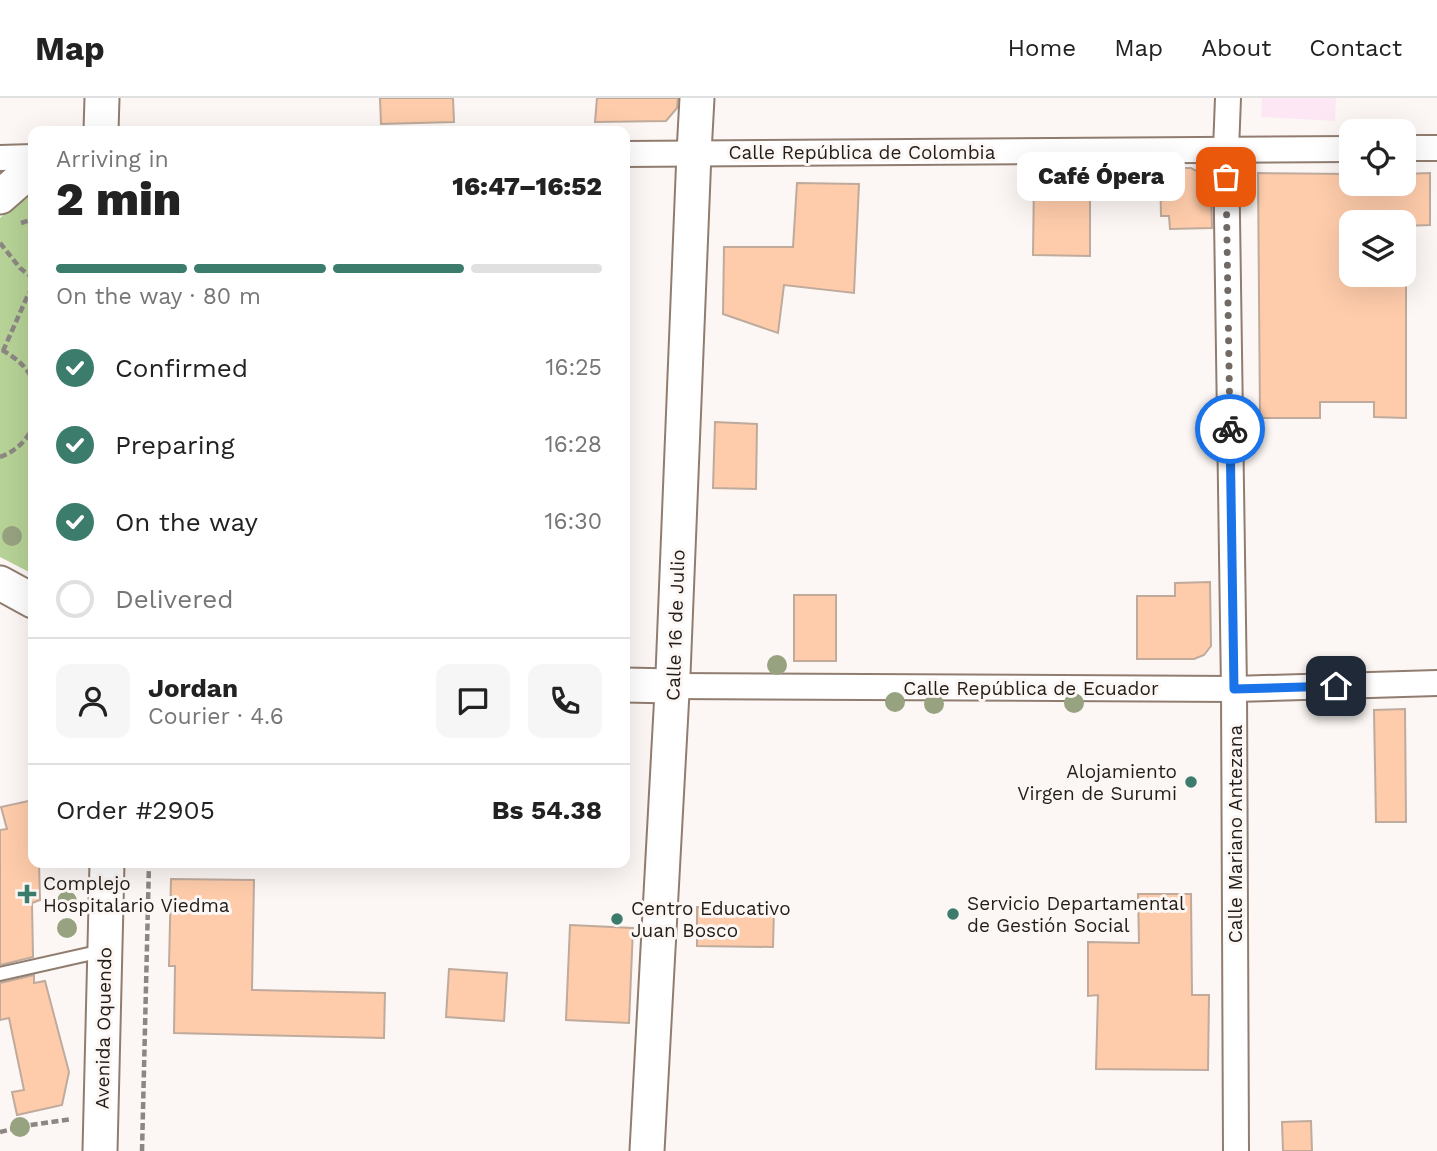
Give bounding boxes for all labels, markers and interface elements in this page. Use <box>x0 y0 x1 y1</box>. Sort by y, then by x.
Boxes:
text: Map <box>35 29 105 68</box>
text: Home <box>1008 34 1076 62</box>
text: Map <box>1114 34 1163 62</box>
text: About <box>1201 34 1271 62</box>
text: Contact <box>1309 34 1402 62</box>
map controls <box>1339 119 1416 287</box>
button: locate <box>1339 119 1416 196</box>
street label: Calle República de Colombia <box>729 141 996 164</box>
text: Arriving in <box>56 146 169 173</box>
pin <box>1196 147 1256 207</box>
callout: Café Ópera <box>1016 153 1184 202</box>
icon: bag <box>1207 158 1245 196</box>
text: Café Ópera <box>1038 163 1164 190</box>
text: 16:47–16:52 <box>452 171 602 201</box>
text: 2 min <box>56 172 181 226</box>
button: layers <box>1339 210 1416 287</box>
text: On the way · 80 m <box>56 283 261 310</box>
icon: check <box>56 349 94 387</box>
text: Confirmed <box>115 353 248 383</box>
text: 16:25 <box>545 354 602 381</box>
courier <box>1195 394 1265 464</box>
icon: bike <box>1211 410 1249 448</box>
icon: check <box>56 426 94 464</box>
text: Preparing <box>115 430 235 460</box>
text: 16:28 <box>545 431 602 458</box>
icon: check <box>56 503 94 541</box>
text: On the way <box>115 507 258 537</box>
text: 16:30 <box>545 508 602 535</box>
street label: Calle 16 de Julio <box>661 549 690 701</box>
text: Delivered <box>115 584 234 614</box>
pin <box>1306 656 1366 716</box>
button: person <box>56 664 130 738</box>
button: chat <box>436 664 510 738</box>
button: phone <box>528 664 602 738</box>
icon: home <box>1317 667 1355 705</box>
text: Jordan <box>148 673 238 703</box>
street label: Calle República de Ecuador <box>903 677 1159 700</box>
text: Courier · 4.6 <box>148 703 284 730</box>
street label: Calle Mariano Antezana <box>1224 724 1247 943</box>
place label: Alojamiento Virgen de Surumi <box>1017 760 1177 805</box>
marker: Alojamiento Virgen de Surumi <box>1183 774 1199 790</box>
text: Order #2905 <box>56 795 215 825</box>
text: Bs 54.38 <box>492 795 602 825</box>
place label: Complejo Hospitalario Viedma <box>43 872 230 917</box>
marker: Complejo Hospitalario Viedma <box>17 884 37 904</box>
place label: Servicio Departamental de Gestión Social <box>967 892 1185 937</box>
place label: Centro Educativo Juan Bosco <box>631 897 791 942</box>
marker: Servicio Departamental de Gestión Social <box>945 906 961 922</box>
marker: Centro Educativo Juan Bosco <box>609 911 625 927</box>
street label: Avenida Oquendo <box>91 947 116 1109</box>

